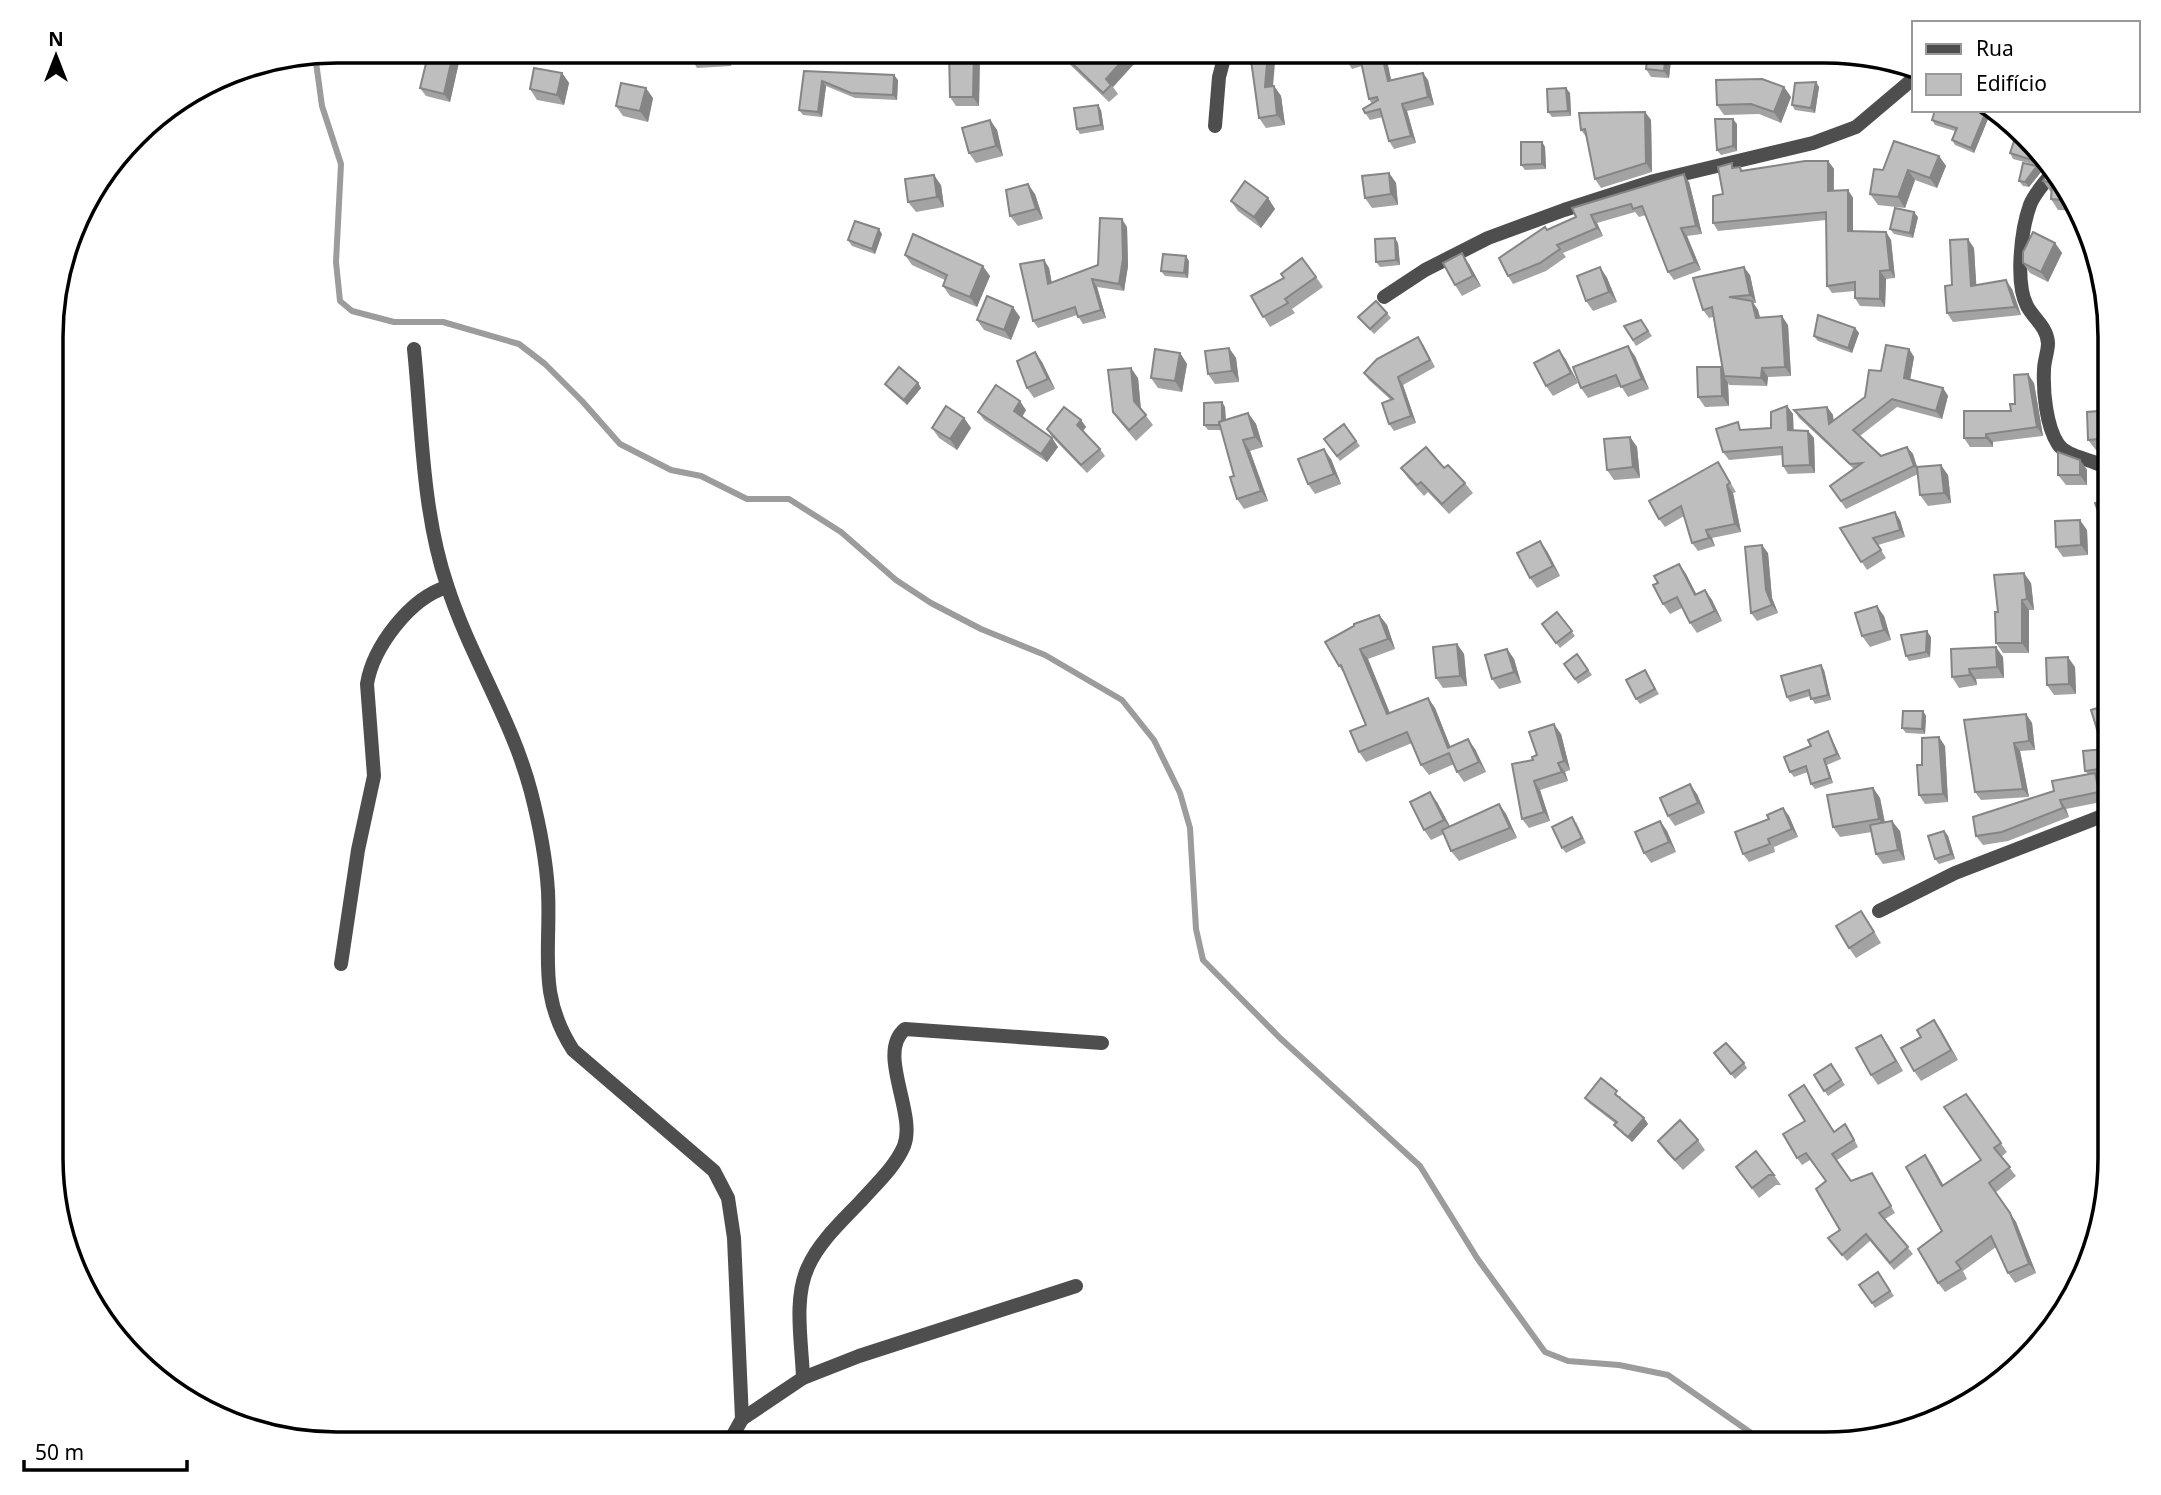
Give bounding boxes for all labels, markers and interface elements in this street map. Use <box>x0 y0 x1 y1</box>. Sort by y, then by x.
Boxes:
north arrow <box>21 21 91 91</box>
legend <box>1912 21 2140 112</box>
text: N <box>48 26 64 52</box>
text: Rua <box>1976 34 2014 62</box>
text: Edifício <box>1976 69 2047 97</box>
scale bar <box>24 1428 187 1472</box>
text: 50 m <box>35 1438 84 1466</box>

